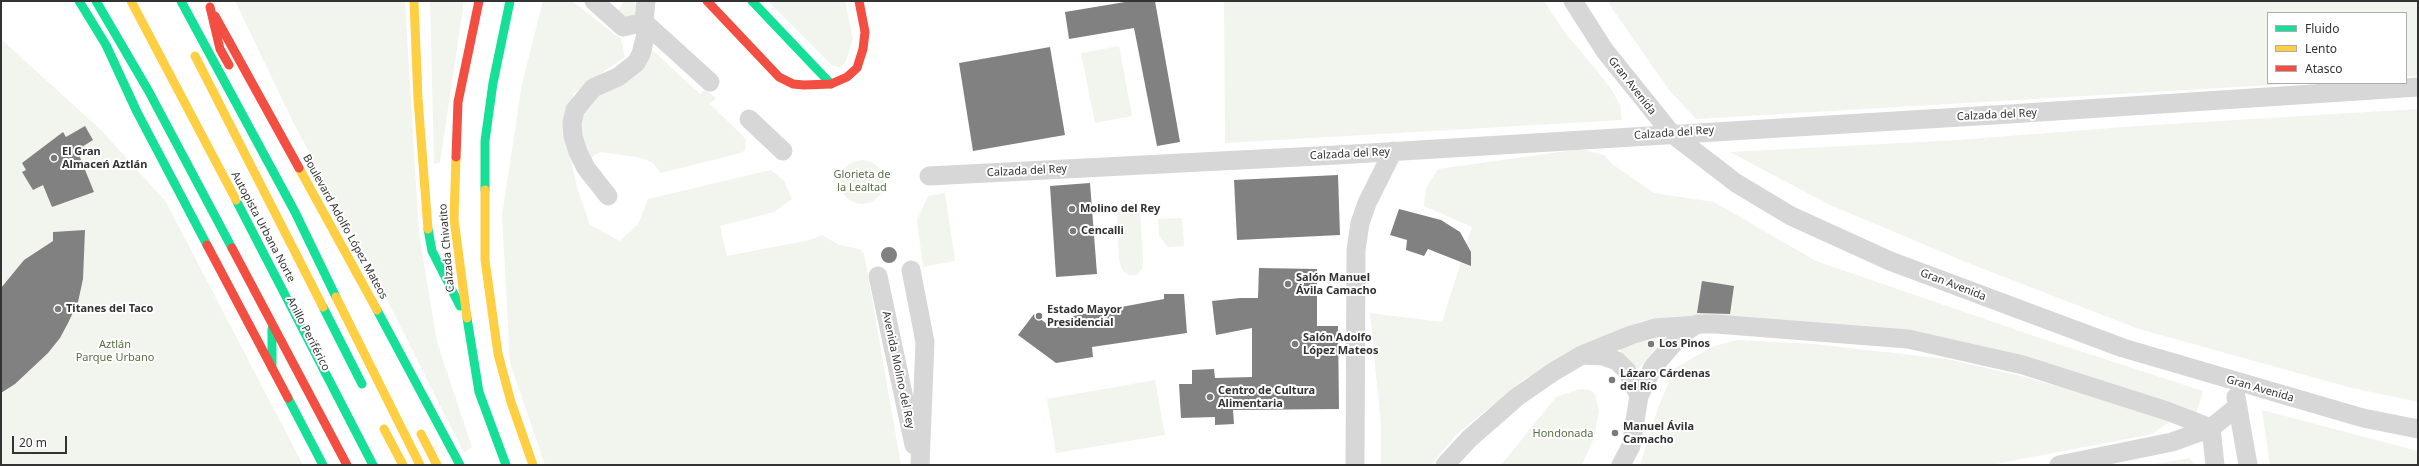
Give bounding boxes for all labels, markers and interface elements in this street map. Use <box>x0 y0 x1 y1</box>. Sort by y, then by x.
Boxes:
legend <box>2267 12 2407 84</box>
text: Fluido <box>2305 20 2339 37</box>
text: Lento <box>2305 40 2337 57</box>
street label: Gran Avenida <box>1605 55 1659 117</box>
text: Atasco <box>2305 60 2343 77</box>
street label: Calzada del Rey <box>1957 106 2037 124</box>
street label: Calzada del Rey <box>1634 124 1714 142</box>
place label: El Gran Almaceń Aztlán <box>62 145 147 171</box>
street label: Calzada del Rey <box>1310 145 1390 163</box>
street label: Boulevard Adolfo López Mateos <box>300 152 390 302</box>
marker: El Gran Almaceń Aztlán <box>49 153 59 163</box>
street label: Calzada del Rey <box>987 162 1067 180</box>
park label: Glorieta de la Lealtad <box>833 168 891 194</box>
street label: Autopista Urbana Norte <box>228 169 298 285</box>
place label: Molino del Rey <box>1080 202 1160 216</box>
street label: Calzada Chivatito <box>437 203 457 293</box>
marker: Molino del Rey <box>1067 204 1077 214</box>
place label: Cencalli <box>1081 224 1124 238</box>
marker: Cencalli <box>1068 226 1078 236</box>
street label: Gran Avenida <box>1918 266 1988 304</box>
place label: Salón Manuel Ávila Camacho <box>1296 271 1377 297</box>
marker: Salón Manuel Ávila Camacho <box>1283 279 1293 289</box>
street label: Anillo Periférico <box>284 295 332 373</box>
place label: Titanes del Taco <box>66 302 153 316</box>
place label: Estado Mayor Presidencial <box>1047 303 1122 329</box>
marker: Titanes del Taco <box>53 304 63 314</box>
street label: Avenida Molino del Rey <box>879 310 917 430</box>
marker: Estado Mayor Presidencial <box>1034 311 1044 321</box>
place label: Salón Adolfo López Mateos <box>1303 331 1378 357</box>
place label: Los Pinos <box>1659 337 1710 351</box>
park label: Aztlán Parque Urbano <box>76 338 154 364</box>
marker: Salón Adolfo López Mateos <box>1290 339 1300 349</box>
marker: Los Pinos <box>1646 339 1656 349</box>
place label: Lázaro Cárdenas del Río <box>1620 367 1710 393</box>
street label: Gran Avenida <box>2225 373 2295 405</box>
marker: Lázaro Cárdenas del Río <box>1607 375 1617 385</box>
place label: Centro de Cultura Alimentaria <box>1218 384 1315 410</box>
marker: Centro de Cultura Alimentaria <box>1205 392 1215 402</box>
place label: Manuel Ávila Camacho <box>1623 420 1694 446</box>
park label: Hondonada <box>1533 427 1593 441</box>
scale bar <box>14 428 69 454</box>
marker: Manuel Ávila Camacho <box>1610 428 1620 438</box>
text: 20 m <box>19 434 47 451</box>

